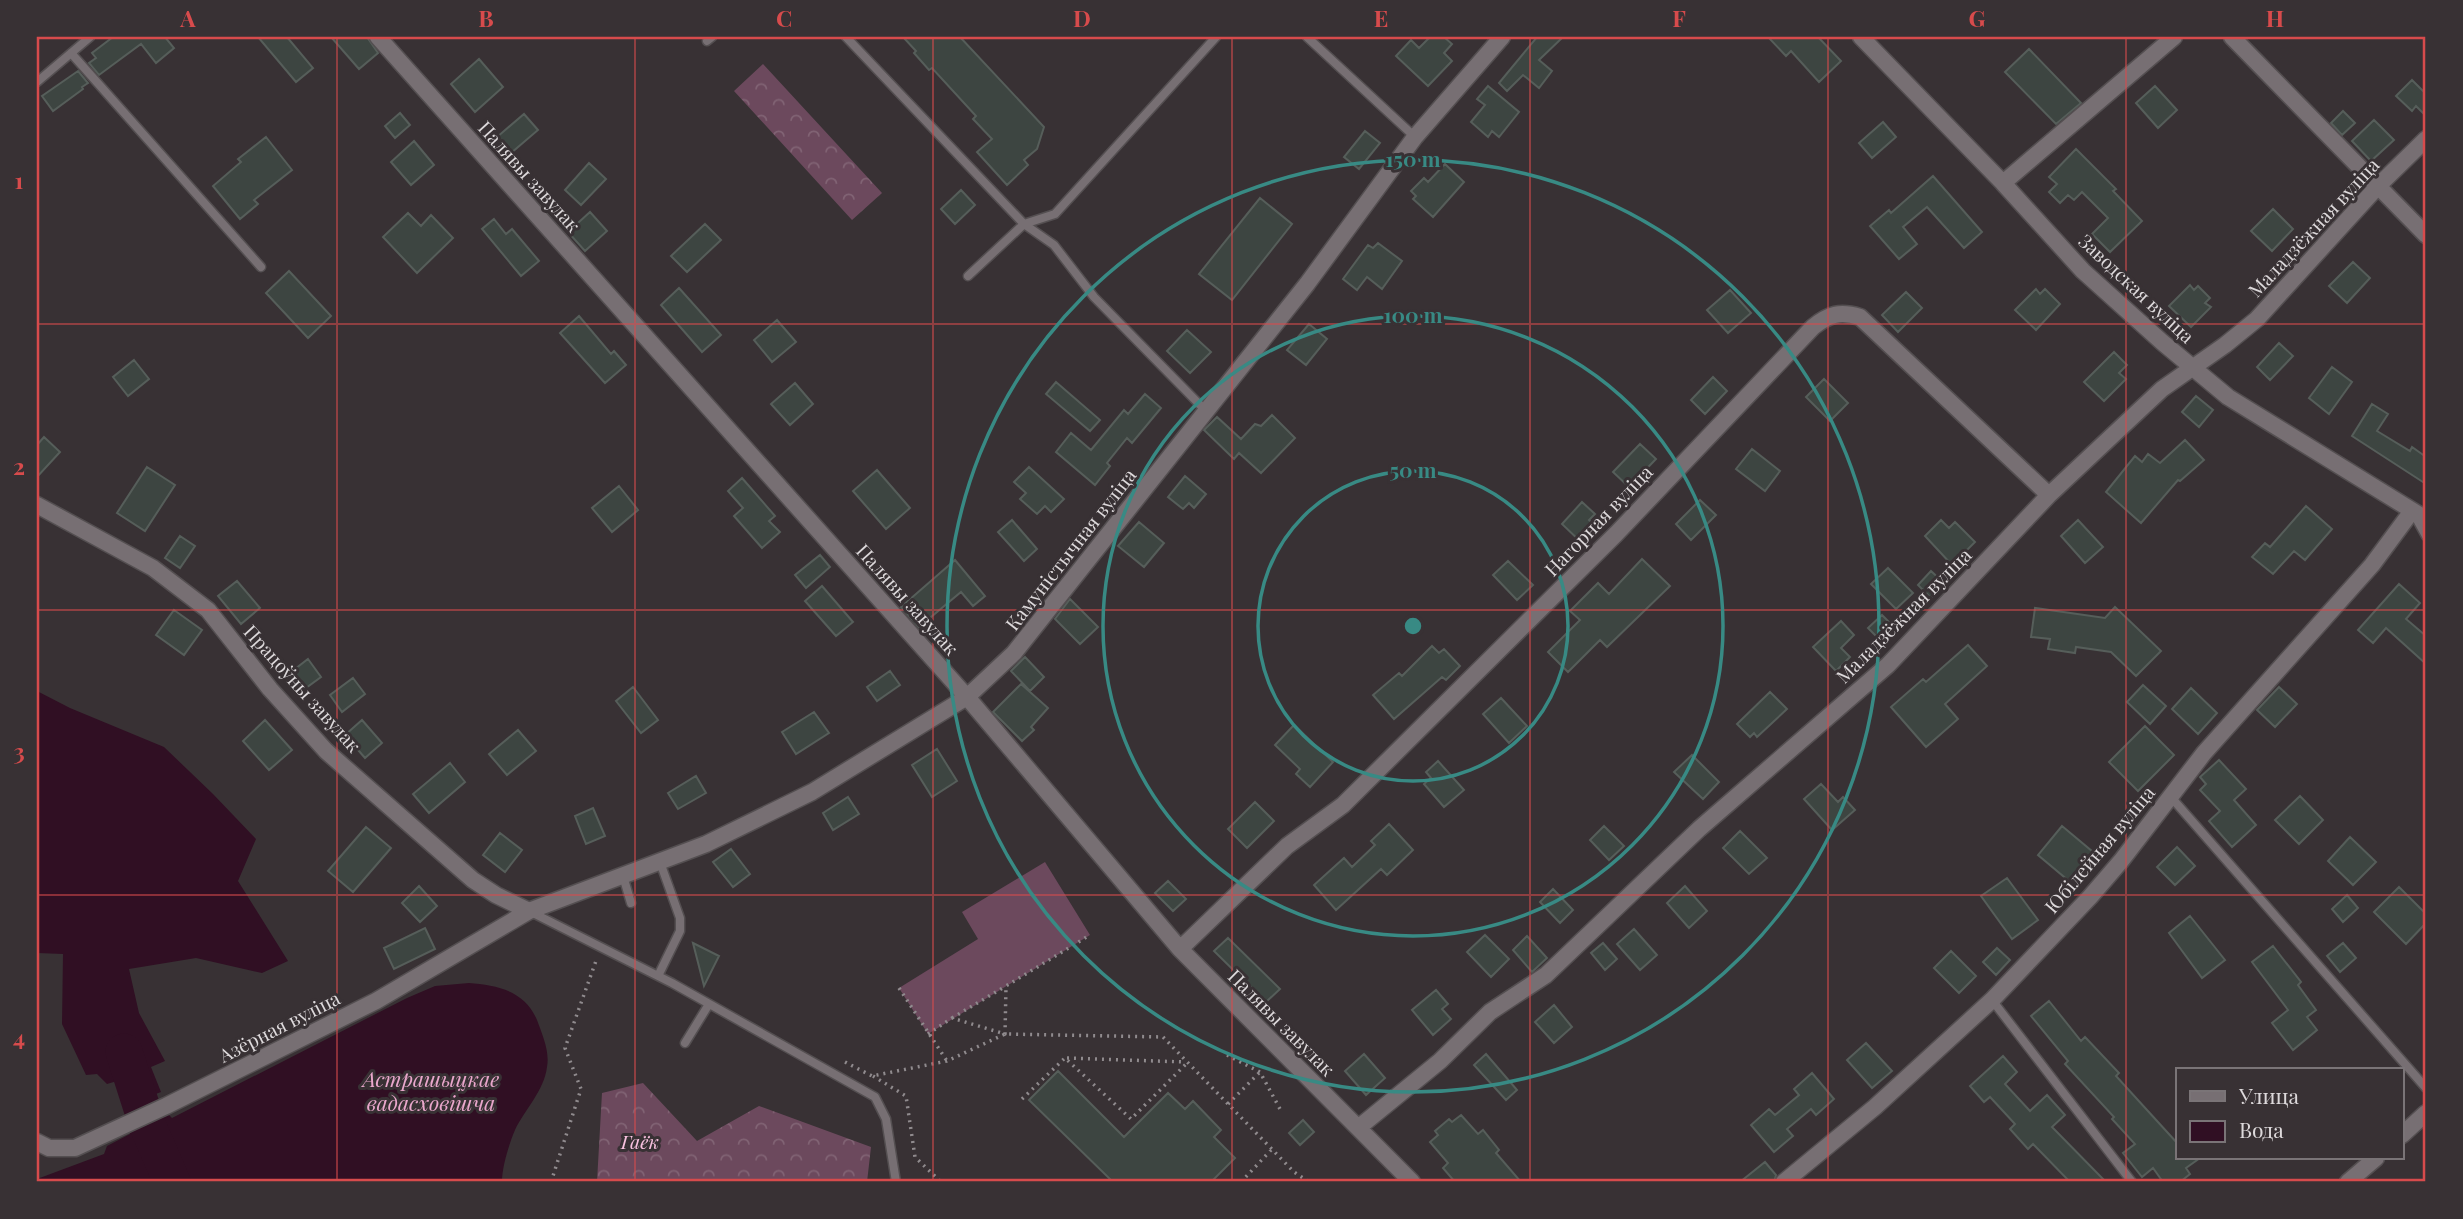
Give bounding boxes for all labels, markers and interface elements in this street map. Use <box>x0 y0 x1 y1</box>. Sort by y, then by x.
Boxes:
text: A <box>179 2 196 33</box>
text: B <box>478 2 494 33</box>
text: C <box>776 2 792 33</box>
text: D <box>1073 2 1091 33</box>
text: E <box>1374 2 1388 33</box>
text: F <box>1672 2 1686 33</box>
text: G <box>1969 2 1986 33</box>
text: H <box>2266 2 2284 33</box>
street label: Палявы завулак <box>473 115 587 237</box>
text: 150 m <box>1386 144 1440 172</box>
street label: Маладзёжная вуліца <box>2242 151 2385 302</box>
text: 1 <box>15 164 24 195</box>
street label: Заводская вуліца <box>2074 228 2201 349</box>
text: 100 m <box>1383 300 1443 328</box>
text: 2 <box>13 450 25 481</box>
text: 50 m <box>1389 455 1437 483</box>
street label: Нагорная вуліца <box>1538 458 1658 581</box>
street label: Камуністычная вуліца <box>999 462 1142 635</box>
street label: Палявы завулак <box>851 538 965 660</box>
street label: Маладзёжная вуліца <box>1830 541 1977 688</box>
centre of rings <box>1401 614 1425 638</box>
street label: Працоўны завулак <box>239 618 367 758</box>
text: 3 <box>13 735 25 766</box>
street label: Юбілейная вуліца <box>2038 779 2160 918</box>
street label: Палявы завулак <box>1223 963 1341 1081</box>
street label: Азёрная вуліца <box>213 984 344 1068</box>
text: 4 <box>13 1021 25 1052</box>
water label: Астрашыцкае вадасховішча <box>361 1064 499 1116</box>
legend <box>2176 1068 2404 1160</box>
text: Улица <box>2238 1081 2300 1109</box>
text: Вода <box>2239 1115 2284 1143</box>
park label: Гаёк <box>620 1128 659 1154</box>

